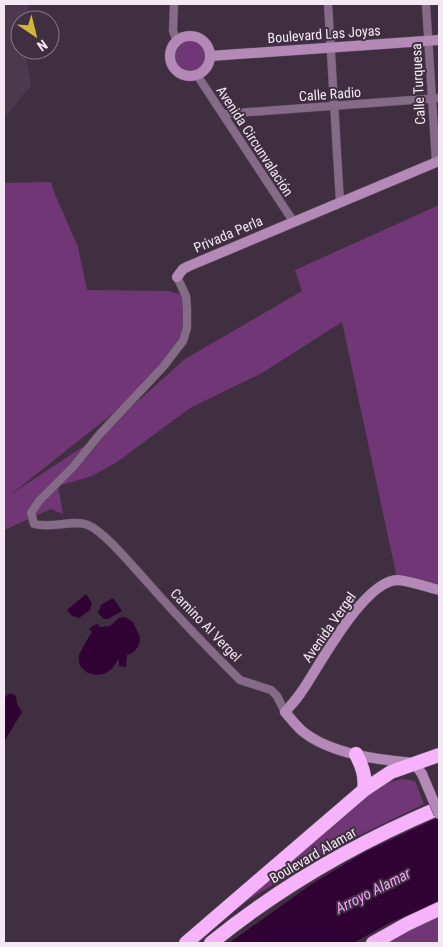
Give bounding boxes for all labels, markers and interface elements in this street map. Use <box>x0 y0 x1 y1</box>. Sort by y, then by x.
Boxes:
north arrow <box>10 10 60 60</box>
street label: Boulevard Las Joyas <box>267 22 381 46</box>
text: N <box>34 37 51 55</box>
street label: Calle Turquesa <box>408 43 428 125</box>
street label: Avenida Circunvalación <box>213 83 297 199</box>
street label: Calle Radio <box>298 84 362 104</box>
street label: Privada Perla <box>191 212 265 256</box>
street label: Camino Al Vergel <box>167 585 245 665</box>
street label: Avenida Vergel <box>299 589 359 665</box>
street label: Boulevard Alamar <box>267 824 359 886</box>
water label: Arroyo Alamar <box>331 864 414 918</box>

